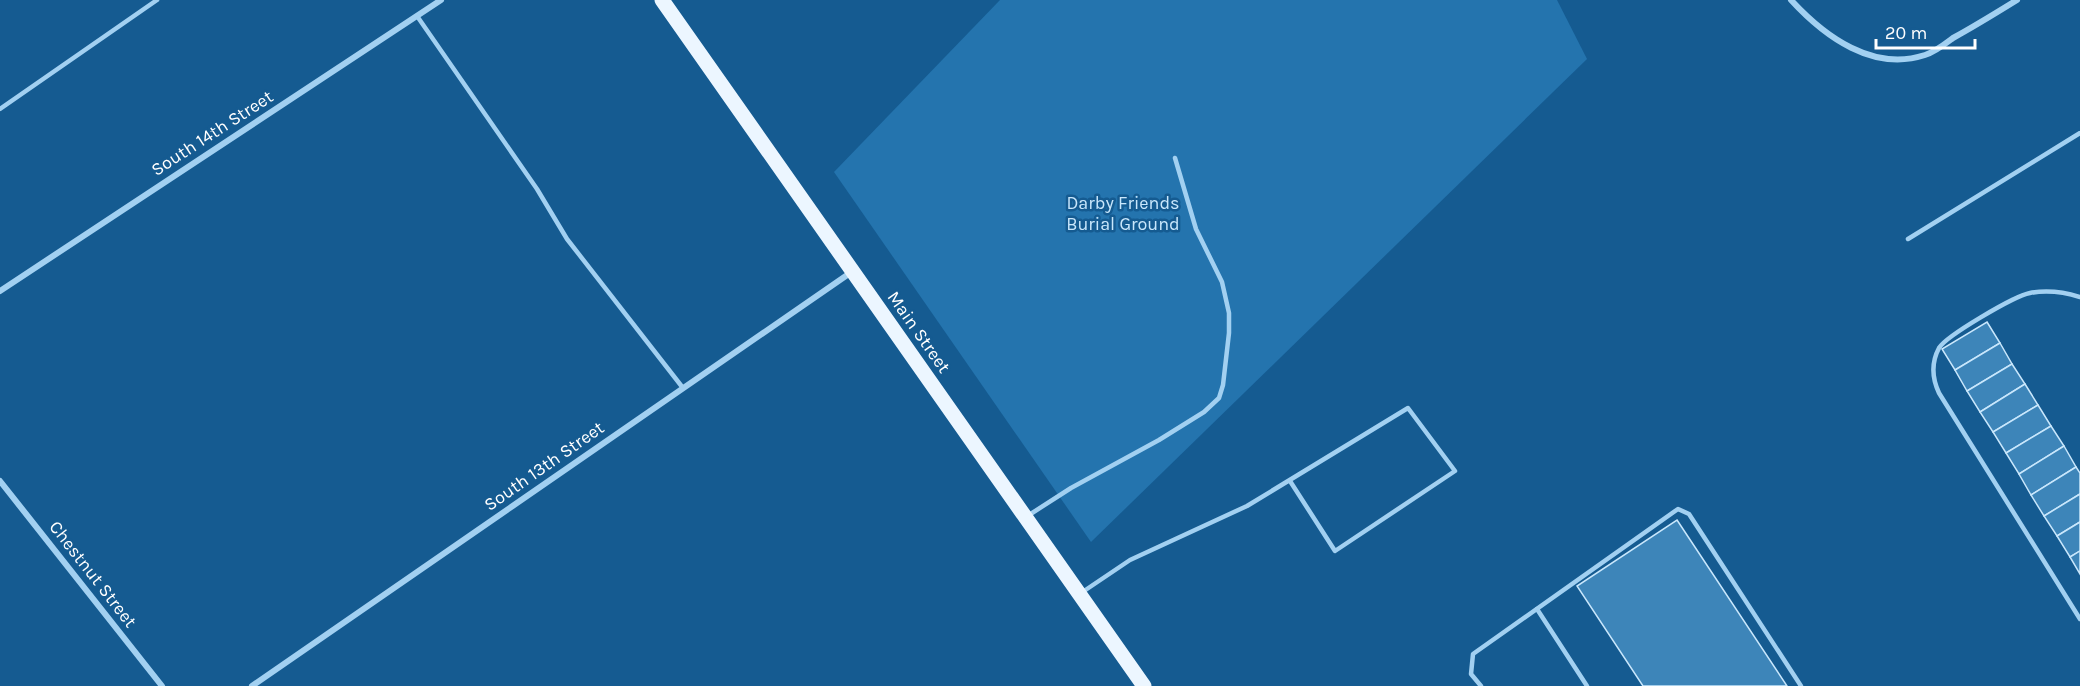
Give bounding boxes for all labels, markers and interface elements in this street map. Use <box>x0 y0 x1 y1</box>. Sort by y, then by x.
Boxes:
scale bar <box>1876 12 1975 50</box>
text: 20 m <box>1885 22 1927 44</box>
street label: South 14th Street <box>147 85 277 181</box>
park label: Darby Friends Burial Ground <box>1066 192 1180 235</box>
street label: Main Street <box>883 287 955 377</box>
street label: South 13th Street <box>480 416 608 516</box>
street label: Chestnut Street <box>44 516 142 632</box>

